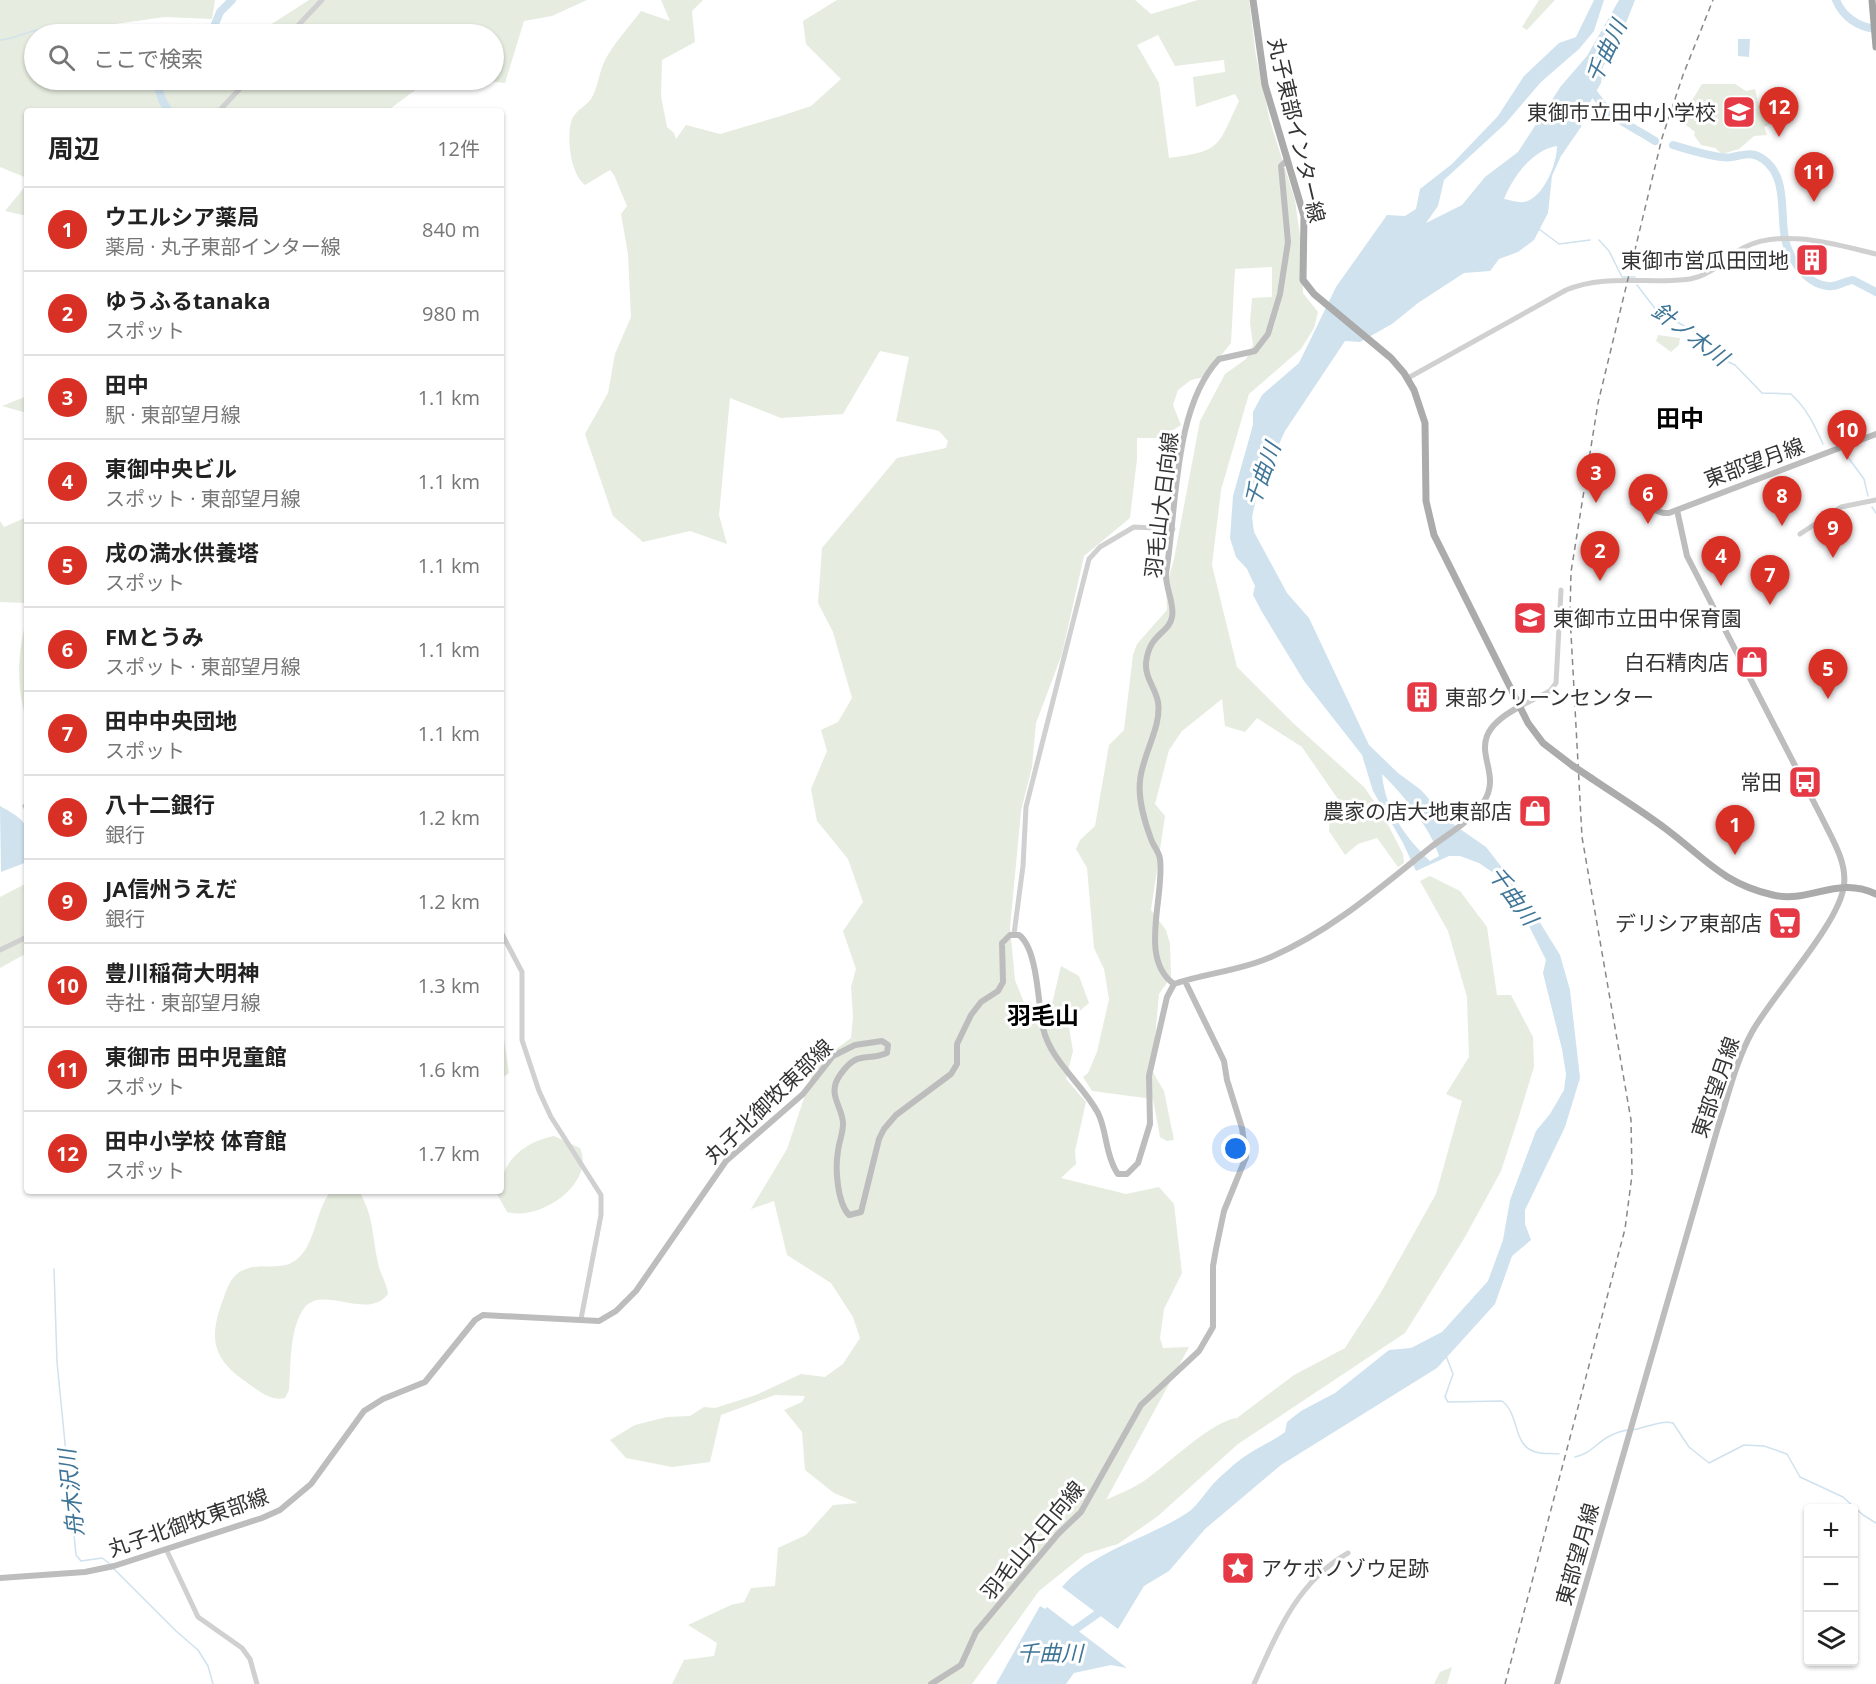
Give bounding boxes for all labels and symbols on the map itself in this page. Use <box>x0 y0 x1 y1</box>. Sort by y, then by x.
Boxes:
water label: 千曲川 <box>1577 13 1633 87</box>
street label: 丸子東部インター線 <box>1262 35 1332 225</box>
pin: 12 <box>1760 88 1798 137</box>
school or university icon: 東御市立田中小学校 <box>1721 94 1757 130</box>
place label: 東御市立田中小学校 <box>1527 98 1716 126</box>
pin: 11 <box>1794 152 1834 202</box>
building icon: 東御市営瓜田団地 <box>1794 242 1830 278</box>
place label: 東御市営瓜田団地 <box>1621 246 1789 274</box>
water label: 針ノ木川 <box>1647 295 1737 373</box>
district label: 田中 <box>1656 401 1704 434</box>
pin: 10 <box>1828 410 1866 460</box>
street label: 羽毛山大日向線 <box>1138 430 1184 580</box>
street label: 東部望月線 <box>1700 431 1808 493</box>
water label: 千曲川 <box>1236 436 1287 510</box>
pin: 3 <box>1576 454 1616 503</box>
pin: 6 <box>1628 474 1668 524</box>
pin: 8 <box>1762 476 1802 526</box>
pin: 9 <box>1814 508 1852 558</box>
pin: 2 <box>1580 532 1620 581</box>
pin: 4 <box>1702 536 1740 586</box>
pin: 7 <box>1750 556 1790 605</box>
school or university icon: 東御市立田中保育園 <box>1512 600 1548 636</box>
place label: 東御市立田中保育園 <box>1553 604 1742 632</box>
shop icon: 白石精肉店 <box>1734 644 1770 680</box>
place label: 白石精肉店 <box>1624 648 1729 676</box>
pin: 5 <box>1808 650 1848 699</box>
building icon: 東部クリーンセンター <box>1404 679 1440 715</box>
place label: 東部クリーンセンター <box>1445 683 1654 711</box>
bus stop icon: 常田 <box>1787 764 1823 800</box>
place label: 常田 <box>1740 768 1782 796</box>
shop icon: 農家の店大地東部店 <box>1517 793 1553 829</box>
place label: 農家の店大地東部店 <box>1323 797 1512 825</box>
pin: 1 <box>1716 806 1754 855</box>
water label: 千曲川 <box>1482 859 1547 932</box>
supermarket icon: デリシア東部店 <box>1767 905 1803 941</box>
place label: デリシア東部店 <box>1615 909 1762 937</box>
district label: 羽毛山 <box>1007 998 1079 1031</box>
street label: 丸子北御牧東部線 <box>698 1033 838 1169</box>
street label: 東部望月線 <box>1685 1033 1745 1141</box>
your location <box>1221 1134 1250 1163</box>
water label: 舟木沢川 <box>50 1446 90 1538</box>
street label: 羽毛山大日向線 <box>974 1475 1090 1605</box>
street label: 丸子北御牧東部線 <box>104 1481 272 1563</box>
street label: 東部望月線 <box>1549 1500 1605 1608</box>
place icon: アケボノゾウ足跡 <box>1220 1550 1256 1586</box>
place label: アケボノゾウ足跡 <box>1261 1554 1429 1582</box>
water label: 千曲川 <box>1017 1637 1085 1667</box>

